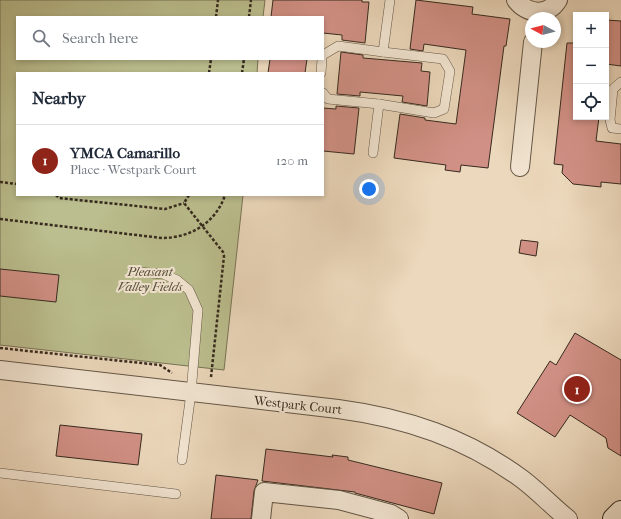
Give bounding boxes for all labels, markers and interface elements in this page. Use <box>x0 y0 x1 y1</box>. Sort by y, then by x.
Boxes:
north arrow <box>525 12 561 48</box>
map controls <box>573 12 609 120</box>
button: + <box>573 12 609 48</box>
search box <box>16 16 324 60</box>
icon: search <box>30 27 52 49</box>
text: Search here <box>62 29 138 47</box>
button: − <box>573 48 609 84</box>
button: locate <box>573 84 609 120</box>
text: Nearby <box>32 88 86 108</box>
text: YMCA Camarillo <box>70 144 180 162</box>
text: 1 <box>43 153 47 168</box>
text: 120 m <box>276 153 308 168</box>
text: Place · Westpark Court <box>70 162 196 177</box>
your location <box>359 179 379 199</box>
park label: Pleasant Valley Fields <box>118 264 183 294</box>
pin: 1 <box>564 374 590 404</box>
street label: Westpark Court <box>252 393 343 417</box>

